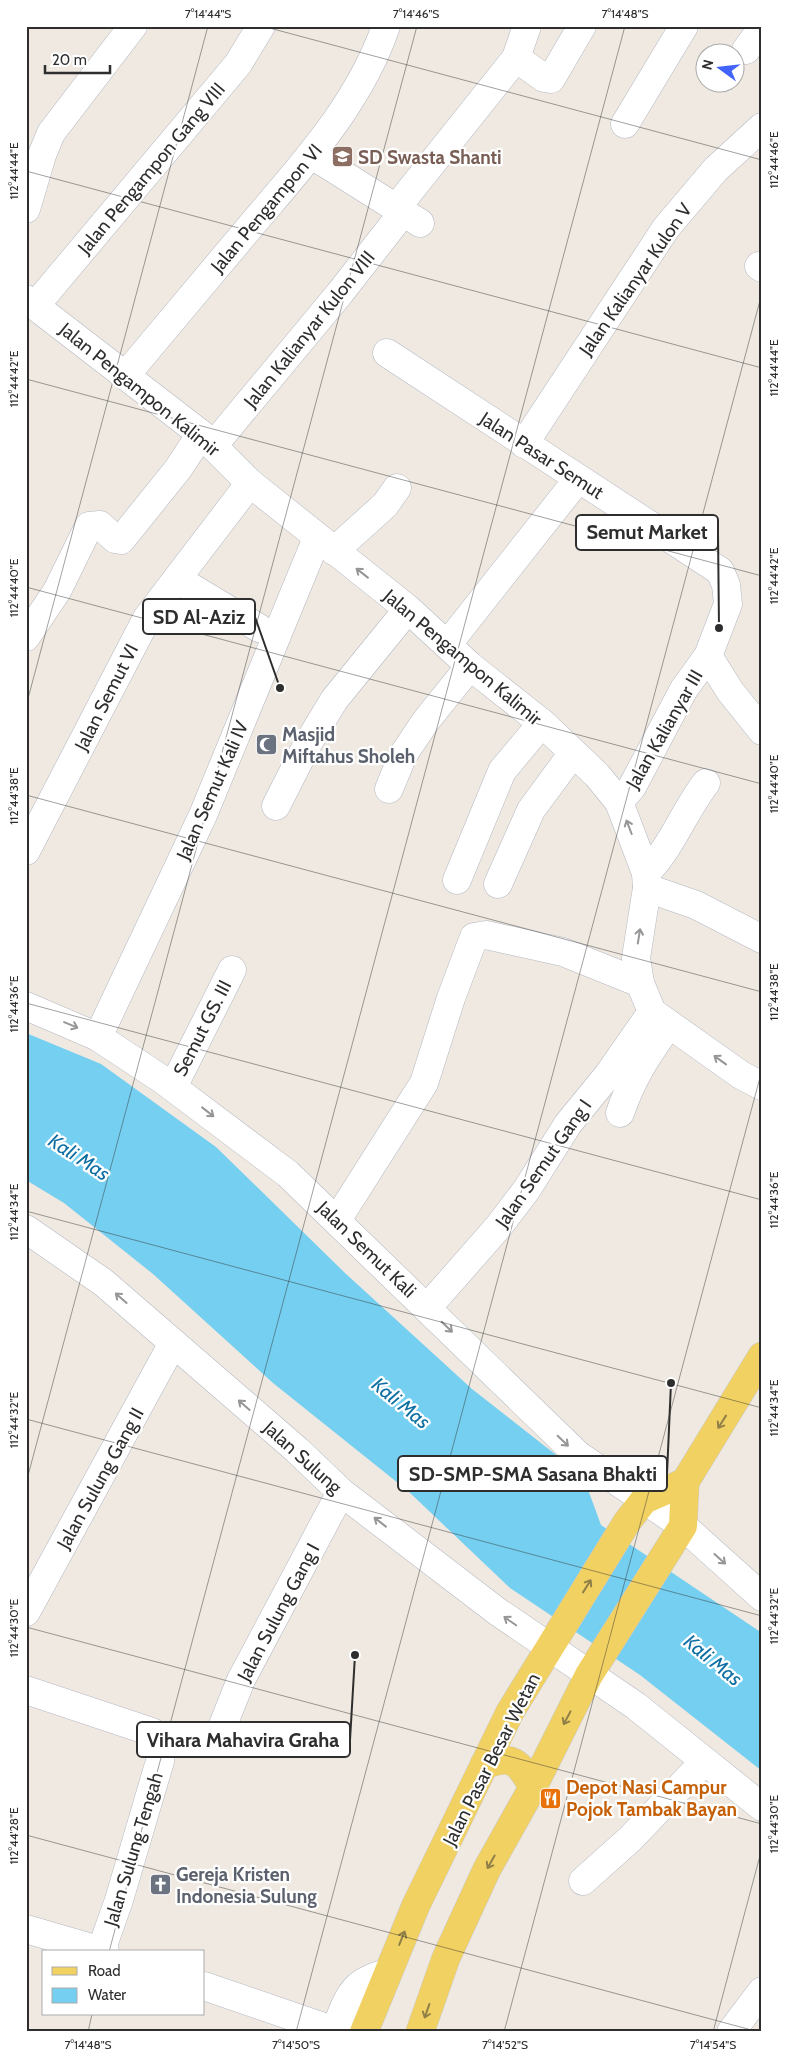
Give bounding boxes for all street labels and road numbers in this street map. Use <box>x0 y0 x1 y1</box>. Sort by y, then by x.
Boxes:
street label: Jalan Pengampon Gang VIII <box>72 78 230 260</box>
street label: Jalan Pengampon VI <box>205 139 327 278</box>
street label: Jalan Kalianyar Kulon V <box>574 198 697 361</box>
street label: Jalan Kalianyar Kulon VIII <box>238 246 380 413</box>
street label: Jalan Pengampon Kalimir <box>54 317 224 461</box>
street label: Jalan Pasar Semut <box>475 406 609 504</box>
street label: Jalan Pengampon Kalimir <box>378 584 546 730</box>
street label: Jalan Semut VI <box>69 640 143 755</box>
street label: Jalan Kalianyar III <box>621 666 708 794</box>
street label: Jalan Semut Kali IV <box>171 717 254 864</box>
street label: Semut GS. III <box>168 976 236 1080</box>
street label: Jalan Semut Gang I <box>490 1095 596 1233</box>
street label: Jalan Semut Kali <box>312 1196 421 1302</box>
street label: Jalan Sulung Gang II <box>52 1404 149 1554</box>
street label: Jalan Sulung <box>258 1415 347 1499</box>
street label: Jalan Sulung Gang I <box>232 1539 325 1686</box>
street label: Jalan Pasar Besar Wetan <box>437 1669 545 1850</box>
street label: Jalan Sulung Tengah <box>99 1769 168 1930</box>

